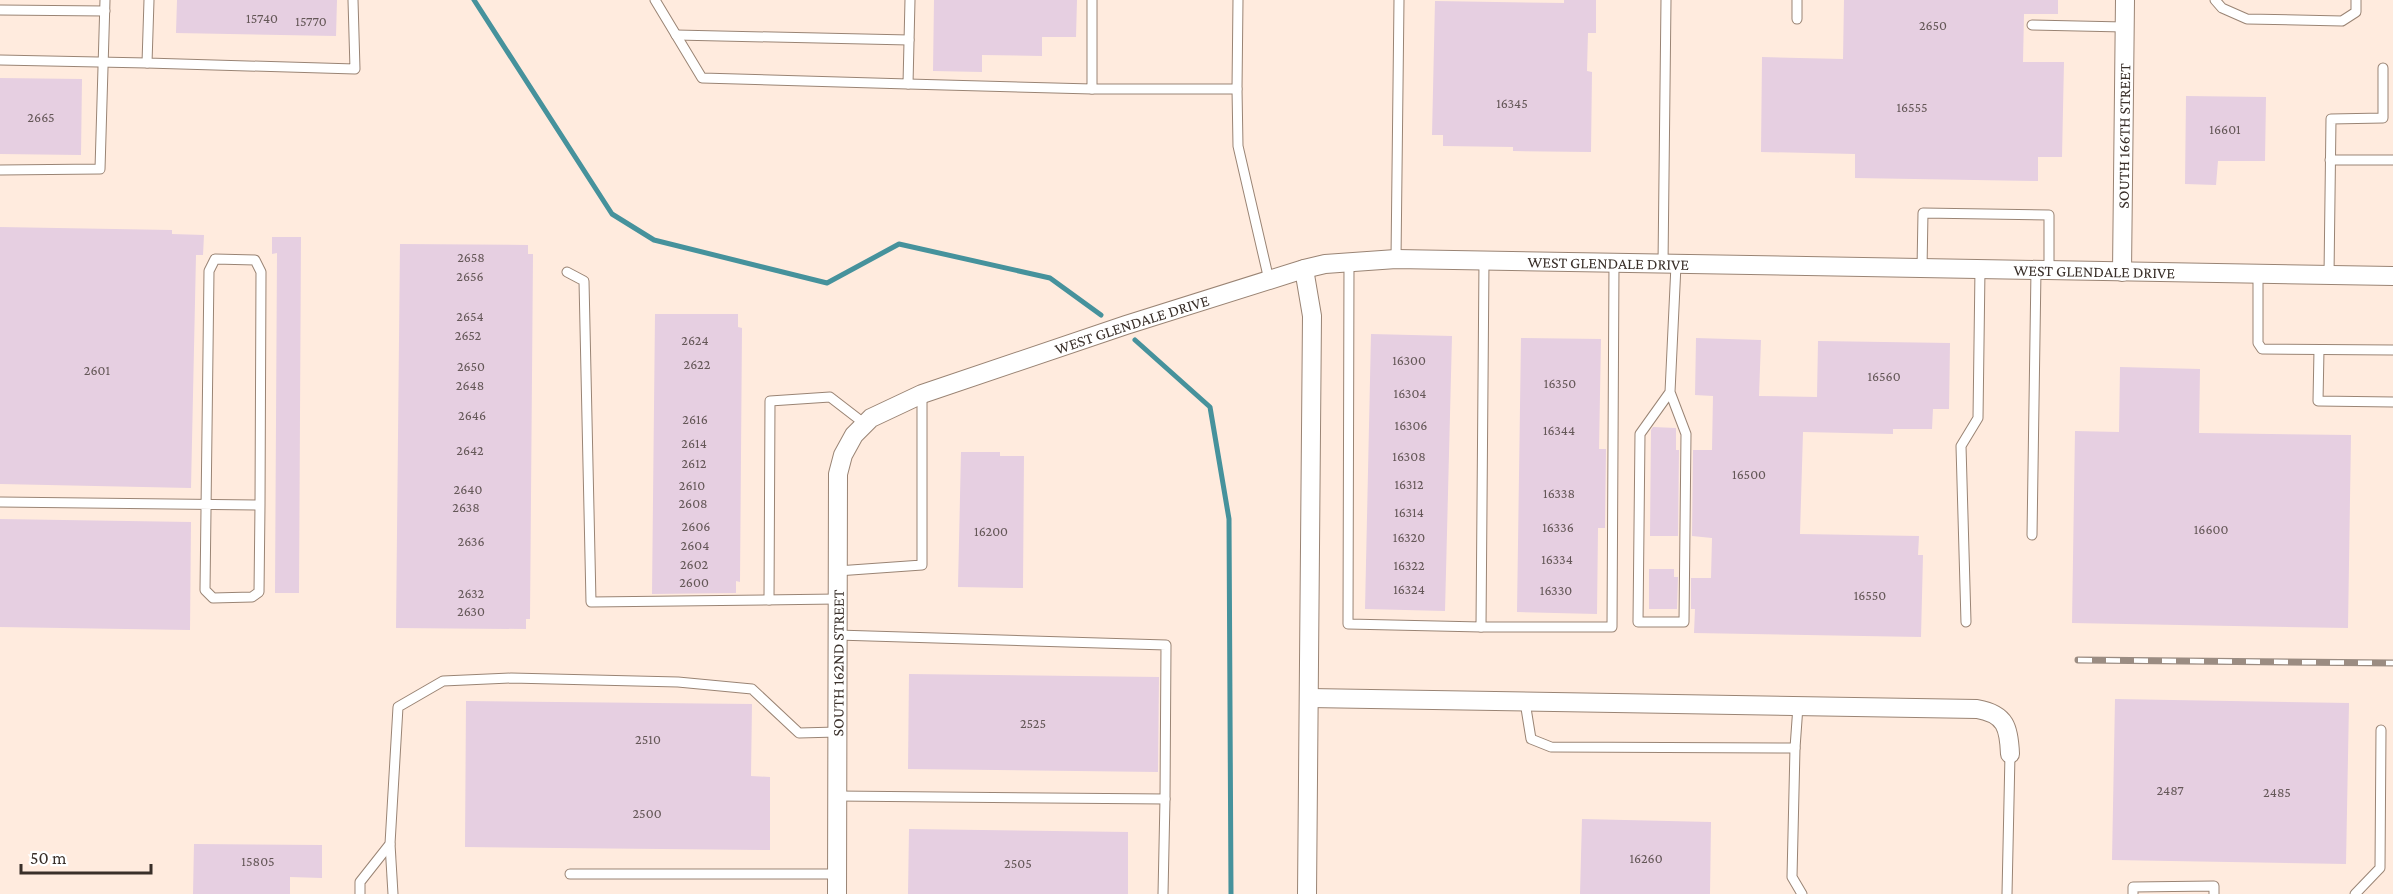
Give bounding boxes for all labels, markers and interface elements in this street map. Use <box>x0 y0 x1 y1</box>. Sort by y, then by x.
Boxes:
house number: 15740 <box>246 10 278 26</box>
house number: 15770 <box>295 13 327 29</box>
house number: 2650 <box>1919 17 1947 33</box>
street label: SOUTH 166TH STREET <box>2114 63 2133 209</box>
house number: 16345 <box>1496 95 1528 111</box>
house number: 16555 <box>1896 99 1928 115</box>
house number: 2665 <box>27 109 55 125</box>
house number: 16601 <box>2209 121 2241 137</box>
house number: 2658 <box>457 249 485 265</box>
street label: WEST GLENDALE DRIVE <box>1528 253 1689 273</box>
street label: WEST GLENDALE DRIVE <box>2013 261 2175 281</box>
house number: 2656 <box>456 268 484 284</box>
street label: WEST GLENDALE DRIVE <box>1052 291 1211 357</box>
house number: 2654 <box>456 308 484 324</box>
house number: 2652 <box>455 327 482 343</box>
house number: 2624 <box>681 332 709 348</box>
house number: 16300 <box>1392 352 1426 368</box>
house number: 2622 <box>684 356 711 372</box>
house number: 2650 <box>457 358 485 374</box>
house number: 2601 <box>84 362 111 378</box>
house number: 16560 <box>1867 368 1901 384</box>
house number: 16350 <box>1544 375 1576 391</box>
house number: 2648 <box>456 377 484 393</box>
house number: 16304 <box>1394 385 1426 401</box>
house number: 2646 <box>458 407 486 423</box>
house number: 2616 <box>682 411 708 427</box>
house number: 16306 <box>1395 417 1427 433</box>
house number: 16344 <box>1543 422 1575 438</box>
house number: 2614 <box>681 435 707 451</box>
house number: 2642 <box>456 442 484 458</box>
house number: 16308 <box>1392 448 1426 464</box>
house number: 2612 <box>681 455 707 471</box>
house number: 16500 <box>1732 466 1766 482</box>
house number: 16312 <box>1394 476 1424 492</box>
house number: 2610 <box>679 477 705 493</box>
house number: 2640 <box>454 481 483 497</box>
house number: 16338 <box>1543 485 1575 501</box>
house number: 2608 <box>678 495 708 511</box>
house number: 2638 <box>452 499 480 515</box>
house number: 16314 <box>1394 504 1424 520</box>
house number: 2606 <box>682 518 710 534</box>
house number: 16336 <box>1542 519 1574 535</box>
house number: 16600 <box>2194 521 2228 537</box>
house number: 16200 <box>974 523 1008 539</box>
house number: 16320 <box>1393 529 1425 545</box>
house number: 2636 <box>457 533 485 549</box>
house number: 2604 <box>681 537 709 553</box>
house number: 16334 <box>1541 551 1573 567</box>
house number: 2602 <box>680 556 708 572</box>
house number: 16322 <box>1393 557 1425 573</box>
house number: 2600 <box>679 574 709 590</box>
house number: 16324 <box>1393 581 1425 597</box>
house number: 16330 <box>1540 582 1572 598</box>
house number: 2632 <box>458 585 485 601</box>
house number: 16550 <box>1854 587 1886 603</box>
street label: SOUTH 162ND STREET <box>829 589 846 736</box>
house number: 2630 <box>457 603 485 619</box>
house number: 2525 <box>1020 715 1046 731</box>
house number: 2510 <box>635 731 661 747</box>
house number: 2487 <box>2156 782 2184 798</box>
house number: 2485 <box>2263 784 2291 800</box>
house number: 2500 <box>632 805 662 821</box>
scale bar <box>21 837 152 875</box>
text: 50 m <box>30 848 67 868</box>
house number: 16260 <box>1629 850 1663 866</box>
house number: 15805 <box>241 853 275 869</box>
house number: 2505 <box>1004 855 1032 871</box>

